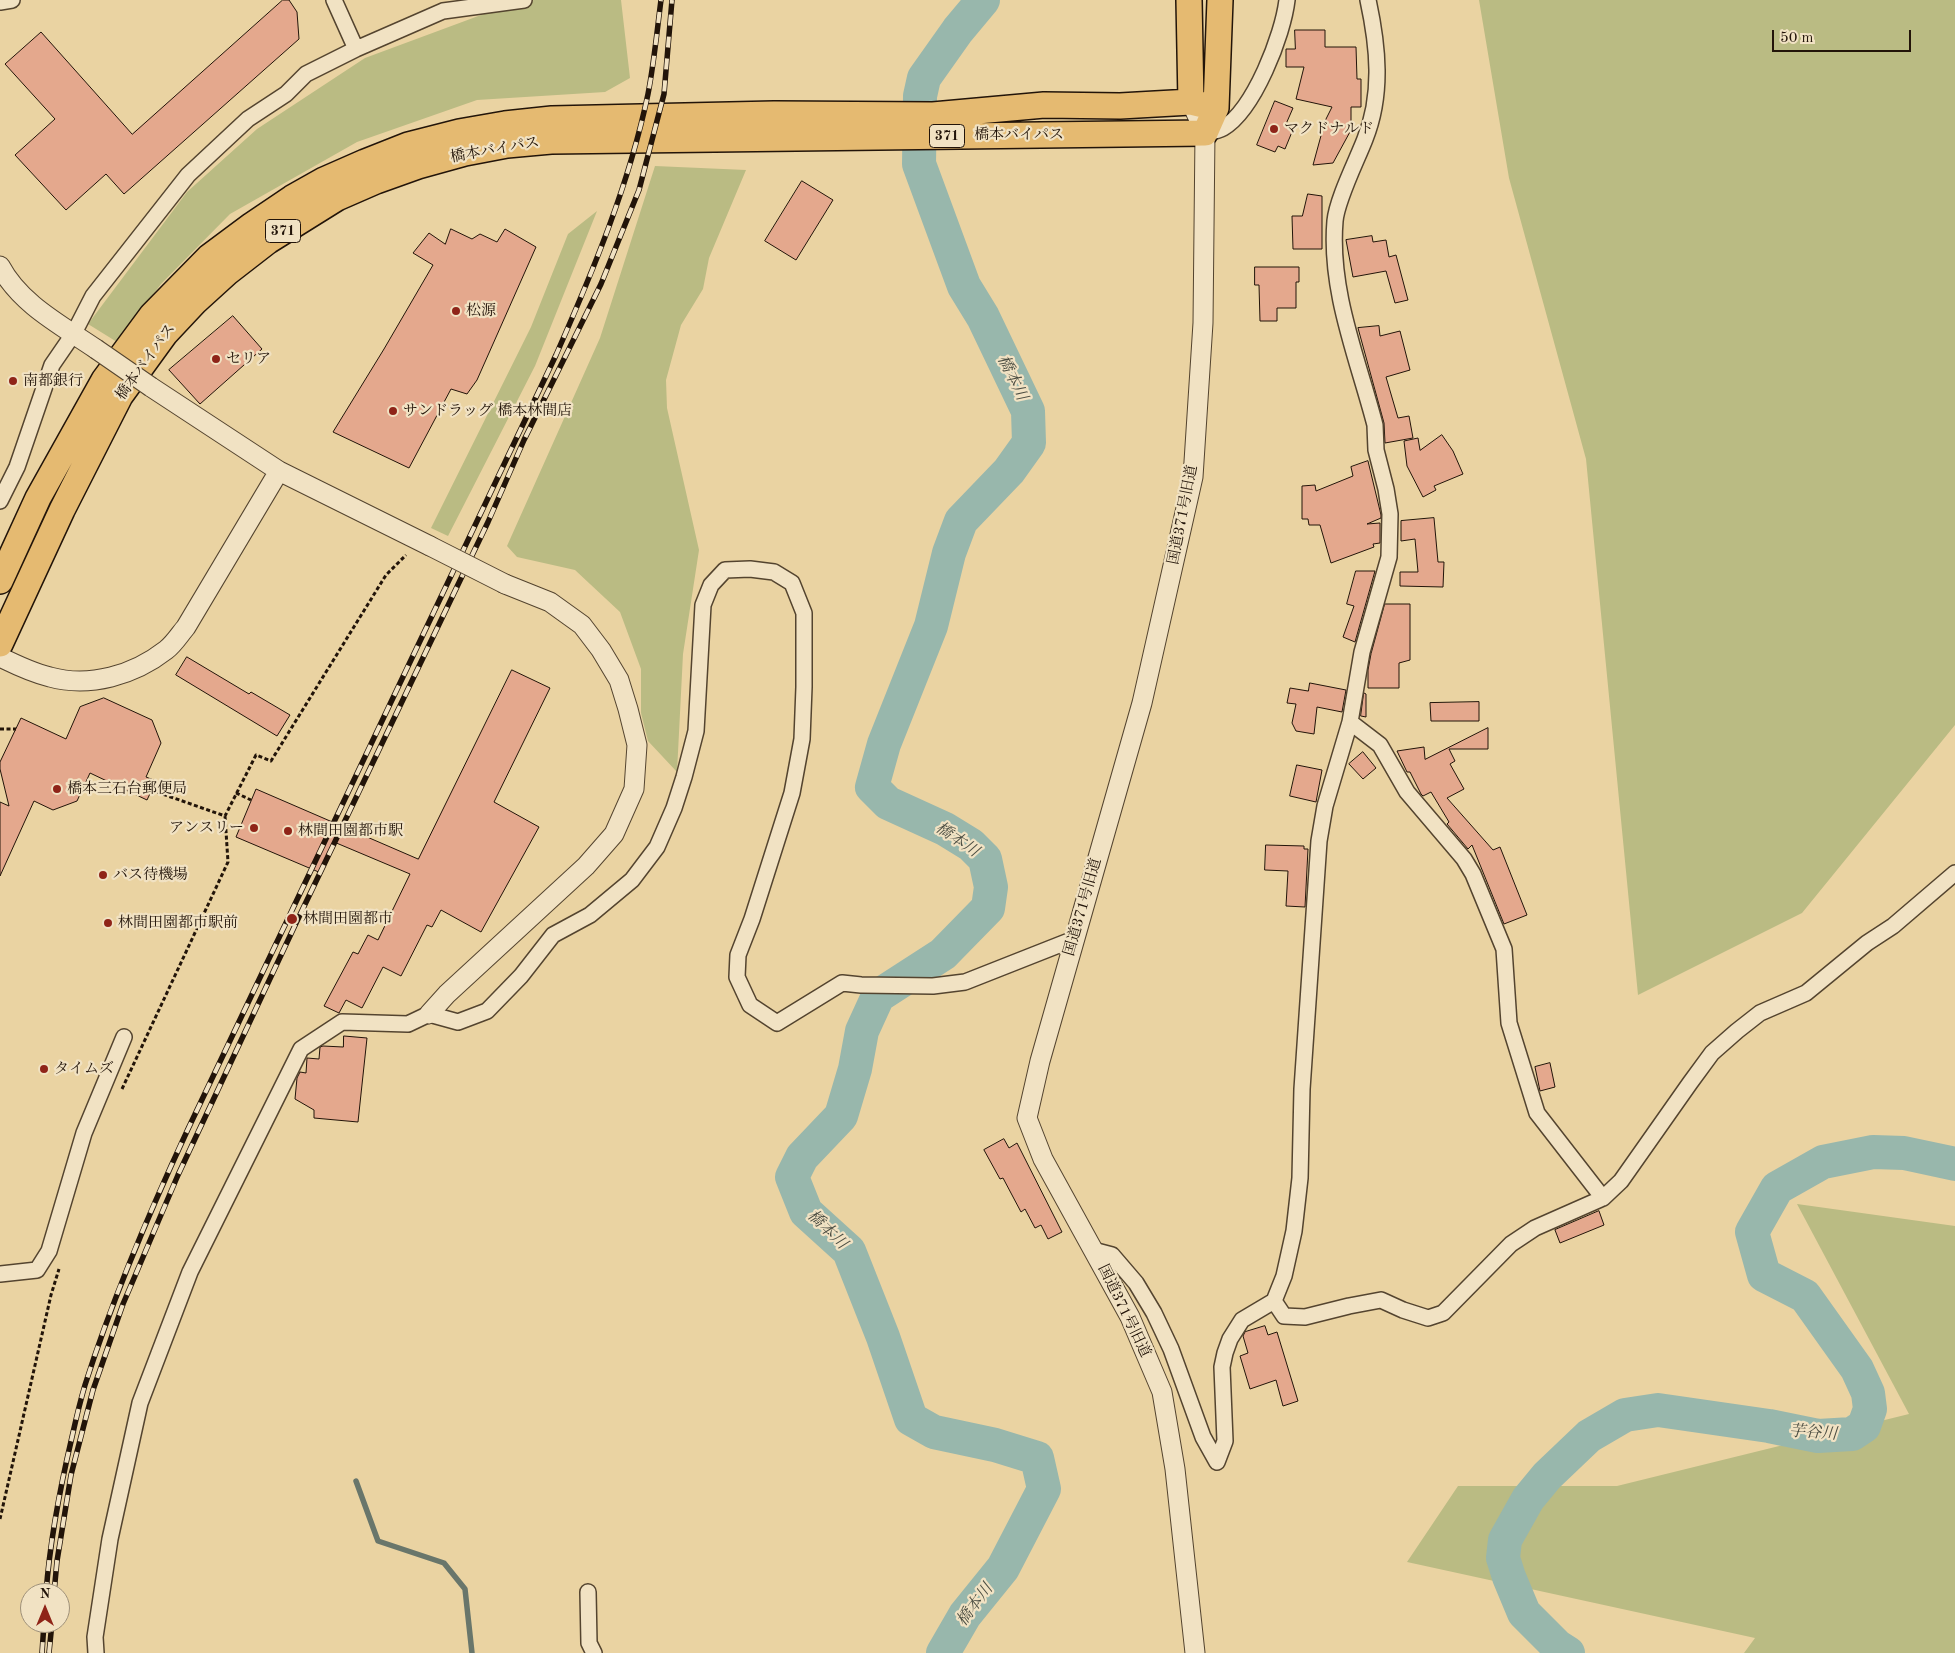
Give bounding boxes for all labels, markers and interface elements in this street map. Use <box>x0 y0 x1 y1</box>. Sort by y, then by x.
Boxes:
scale bar <box>1775 20 1914 52</box>
text: 50 m <box>1780 31 1814 46</box>
place label: マクドナルド <box>1284 120 1374 138</box>
marker: マクドナルド <box>1268 123 1280 135</box>
road number: 371 <box>930 124 964 148</box>
street label: 橋本バイパス <box>974 126 1064 144</box>
street label: 橋本バイパス <box>449 133 541 167</box>
road number: 371 <box>266 220 300 242</box>
place label: 松源 <box>466 302 496 320</box>
marker: 松源 <box>450 305 462 317</box>
street label: 橋本バイパス <box>112 320 180 404</box>
place label: セリア <box>226 350 271 368</box>
water label: 橋本川 <box>993 352 1031 404</box>
marker: セリア <box>210 353 222 365</box>
place label: 南都銀行 <box>23 372 83 390</box>
marker: 南都銀行 <box>7 375 19 387</box>
place label: サンドラッグ 橋本林間店 <box>403 402 572 420</box>
marker: サンドラッグ 橋本林間店 <box>387 405 399 417</box>
street label: 国道371号旧道 <box>1165 464 1201 566</box>
place label: 橋本三石台郵便局 <box>67 780 187 798</box>
marker: 橋本三石台郵便局 <box>51 783 63 795</box>
place label: アンスリー <box>169 819 244 837</box>
water label: 橋本川 <box>932 819 982 861</box>
marker: アンスリー <box>248 822 260 834</box>
place label: 林間田園都市駅 <box>298 822 403 840</box>
marker: 林間田園都市駅 <box>282 825 294 837</box>
street label: 国道371号旧道 <box>1060 856 1106 958</box>
place label: バス待機場 <box>113 866 188 884</box>
marker: バス待機場 <box>97 869 109 881</box>
place label: 林間田園都市 <box>303 910 393 928</box>
marker: 林間田園都市 <box>285 912 299 926</box>
place label: 林間田園都市駅前 <box>118 914 238 932</box>
marker: 林間田園都市駅前 <box>102 917 114 929</box>
place label: タイムズ <box>54 1060 114 1078</box>
marker: タイムズ <box>38 1063 50 1075</box>
water label: 橋本川 <box>803 1206 851 1254</box>
street label: 国道371号旧道 <box>1094 1262 1154 1360</box>
water label: 芋谷川 <box>1788 1422 1838 1444</box>
water label: 橋本川 <box>953 1580 997 1630</box>
north arrow <box>20 1583 70 1633</box>
text: N <box>40 1587 50 1601</box>

